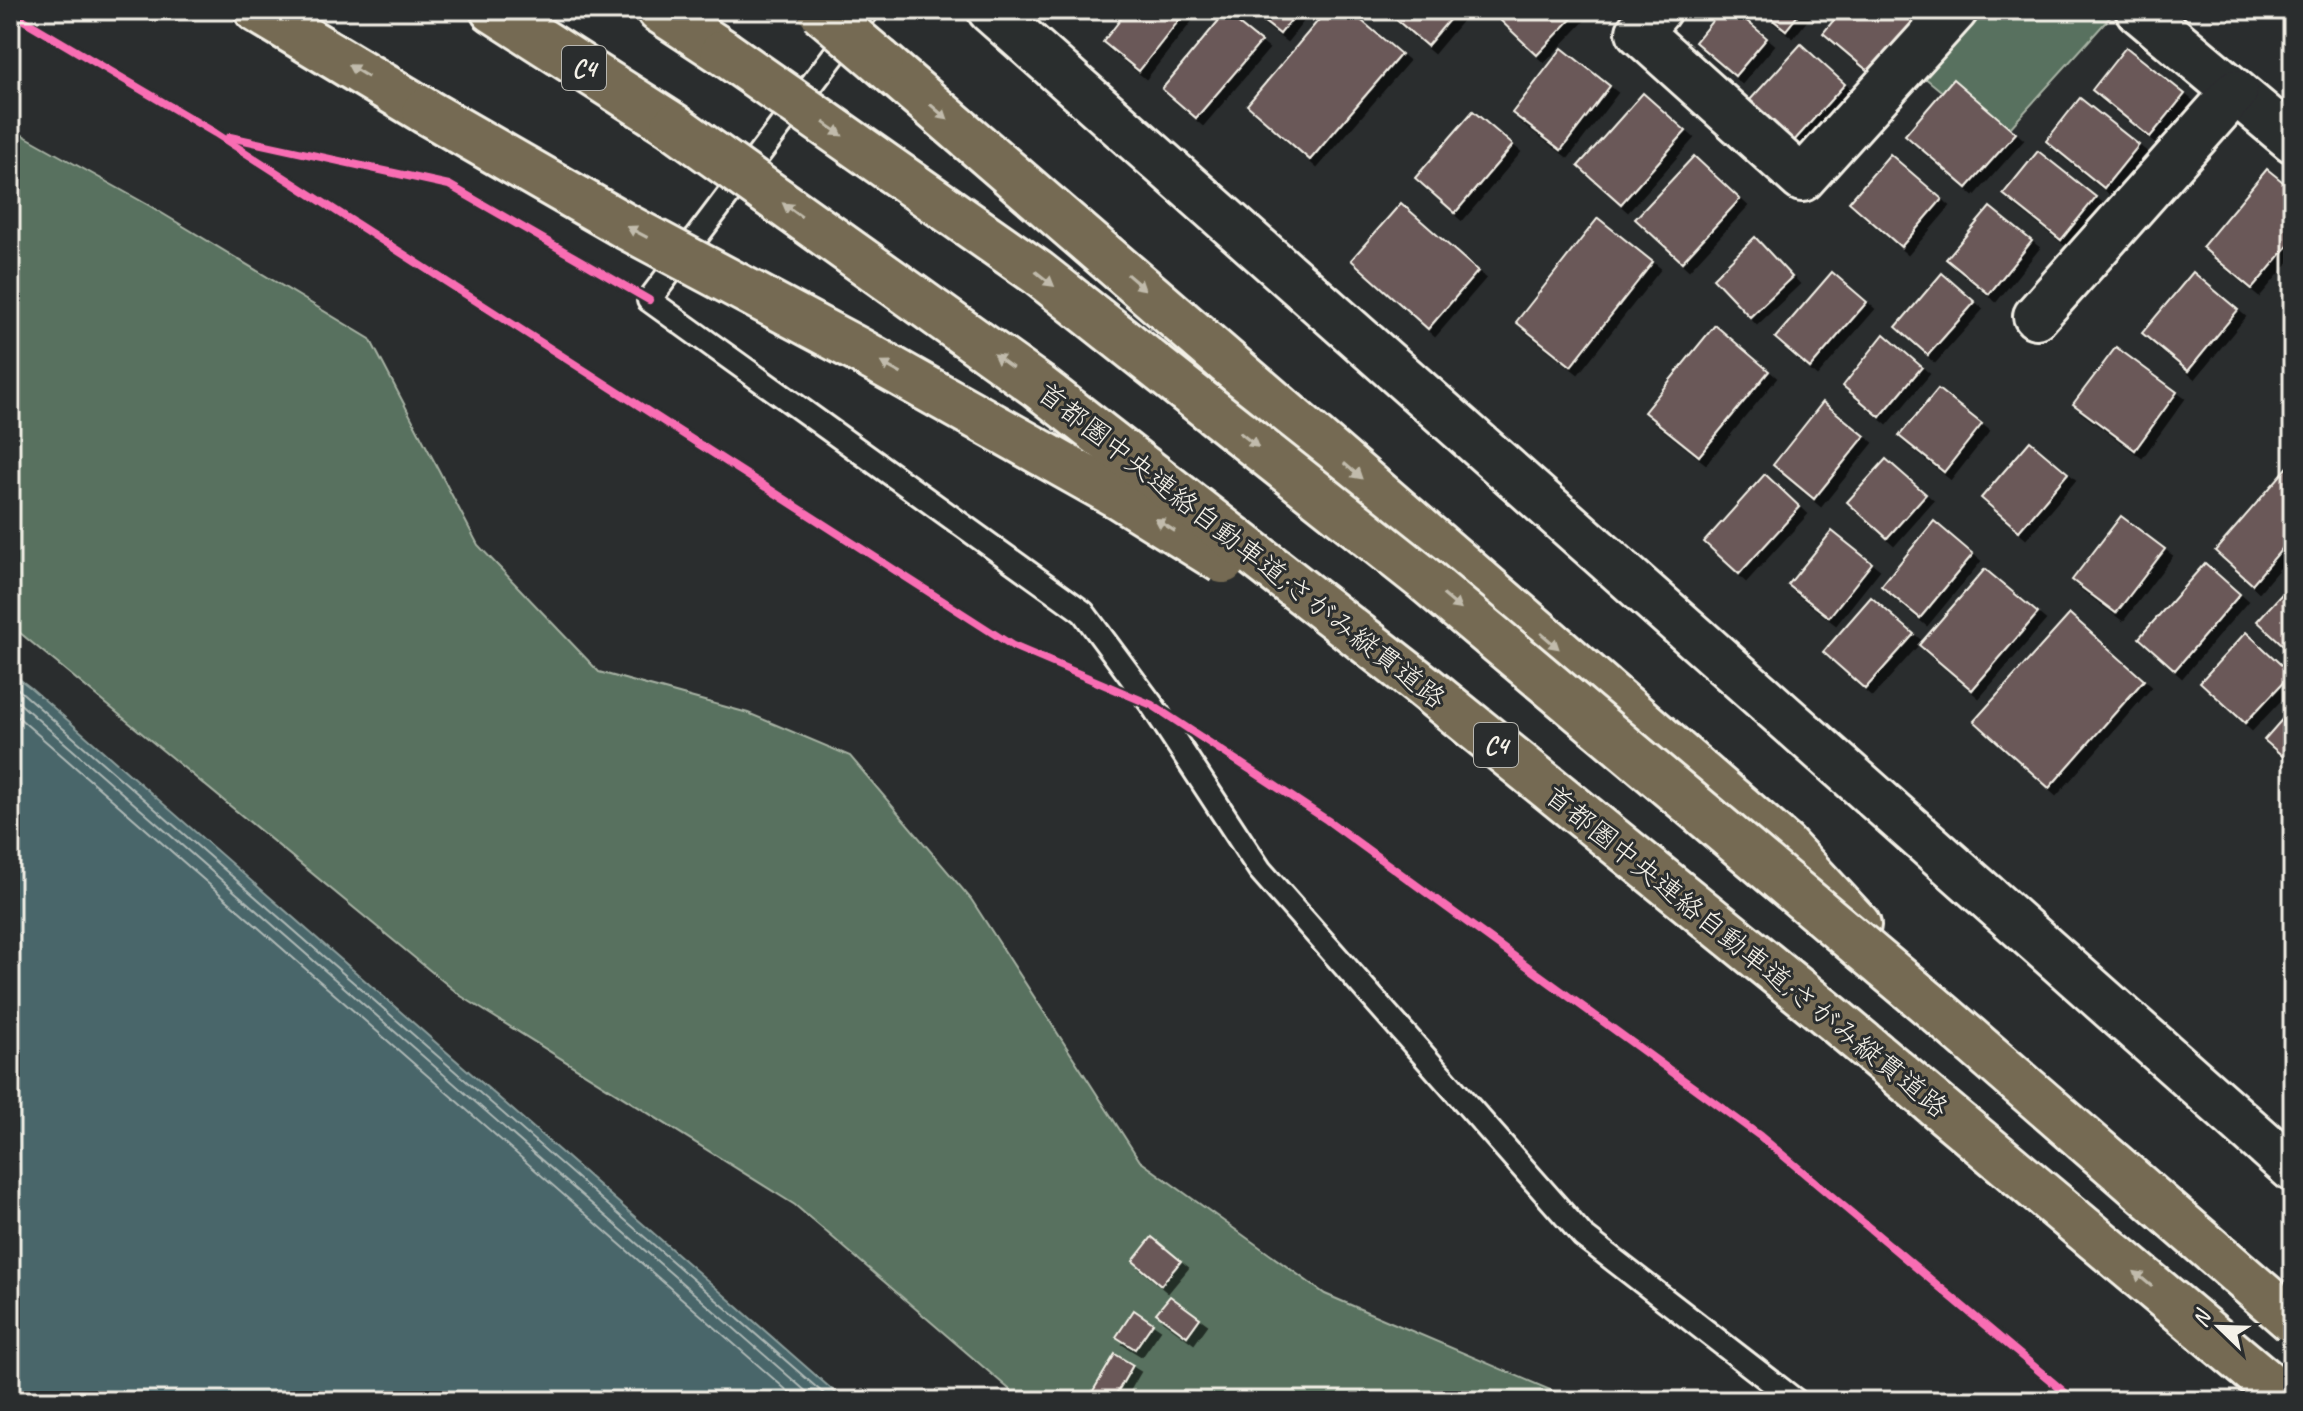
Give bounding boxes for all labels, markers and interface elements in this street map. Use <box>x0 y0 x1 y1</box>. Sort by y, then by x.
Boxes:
road number: C4 <box>562 46 606 90</box>
one-way arrow <box>347 64 369 78</box>
one-way arrow <box>928 103 948 120</box>
one-way arrow <box>822 121 843 136</box>
one-way arrow <box>781 203 802 218</box>
one-way arrow <box>626 226 649 239</box>
one-way arrow <box>1035 270 1055 286</box>
one-way arrow <box>1125 273 1145 290</box>
one-way arrow <box>993 354 1014 369</box>
one-way arrow <box>880 361 902 375</box>
street label: 首都圏中央連絡自動車道;さがみ縦貫道路 <box>1030 375 1453 716</box>
one-way arrow <box>1239 431 1259 448</box>
one-way arrow <box>1343 462 1363 479</box>
one-way arrow <box>1154 519 1176 533</box>
one-way arrow <box>1442 593 1462 610</box>
one-way arrow <box>1539 632 1559 649</box>
road number: C4 <box>1474 723 1518 767</box>
street label: 首都圏中央連絡自動車道;さがみ縦貫道路 <box>1538 777 1956 1125</box>
one-way arrow <box>2134 1271 2154 1288</box>
north arrow <box>2179 1287 2259 1367</box>
text: N <box>2186 1305 2218 1331</box>

